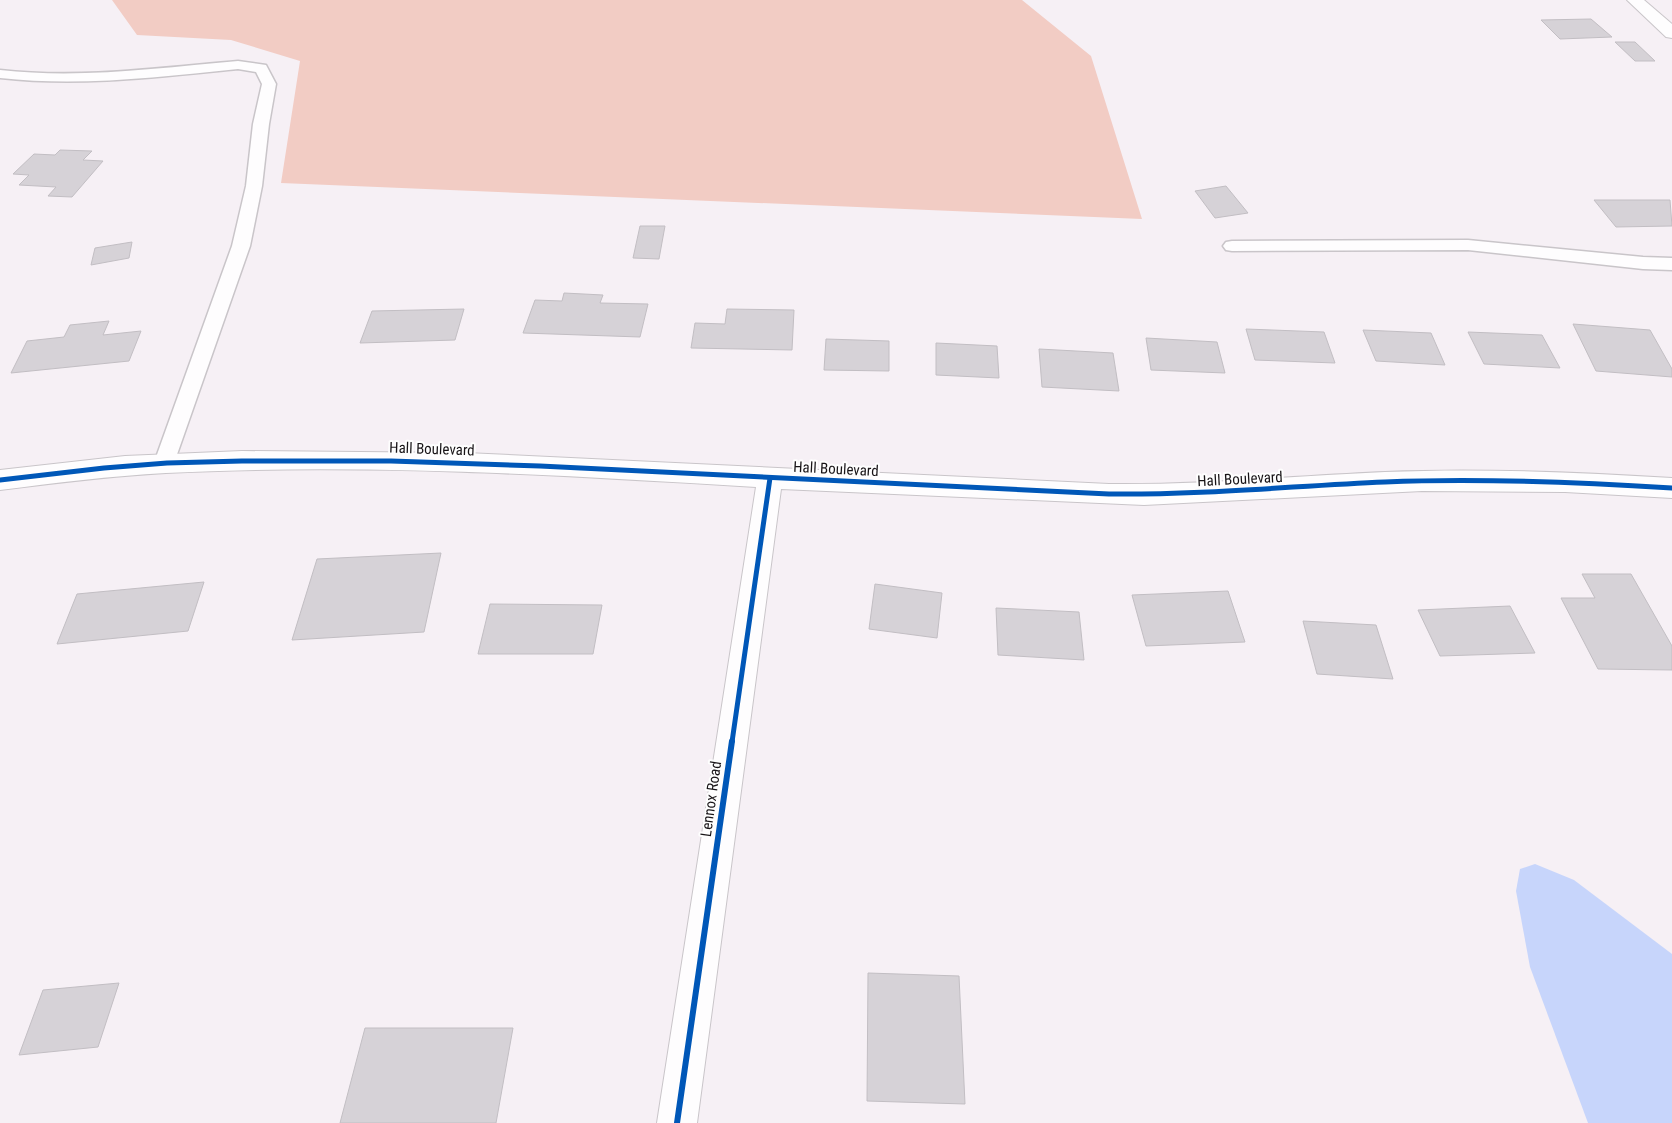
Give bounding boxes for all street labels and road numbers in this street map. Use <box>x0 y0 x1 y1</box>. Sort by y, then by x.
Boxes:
street label: Hall Boulevard <box>389 439 475 459</box>
street label: Hall Boulevard <box>793 458 879 480</box>
street label: Hall Boulevard <box>1197 468 1283 490</box>
street label: Lennox Road <box>697 760 725 838</box>

